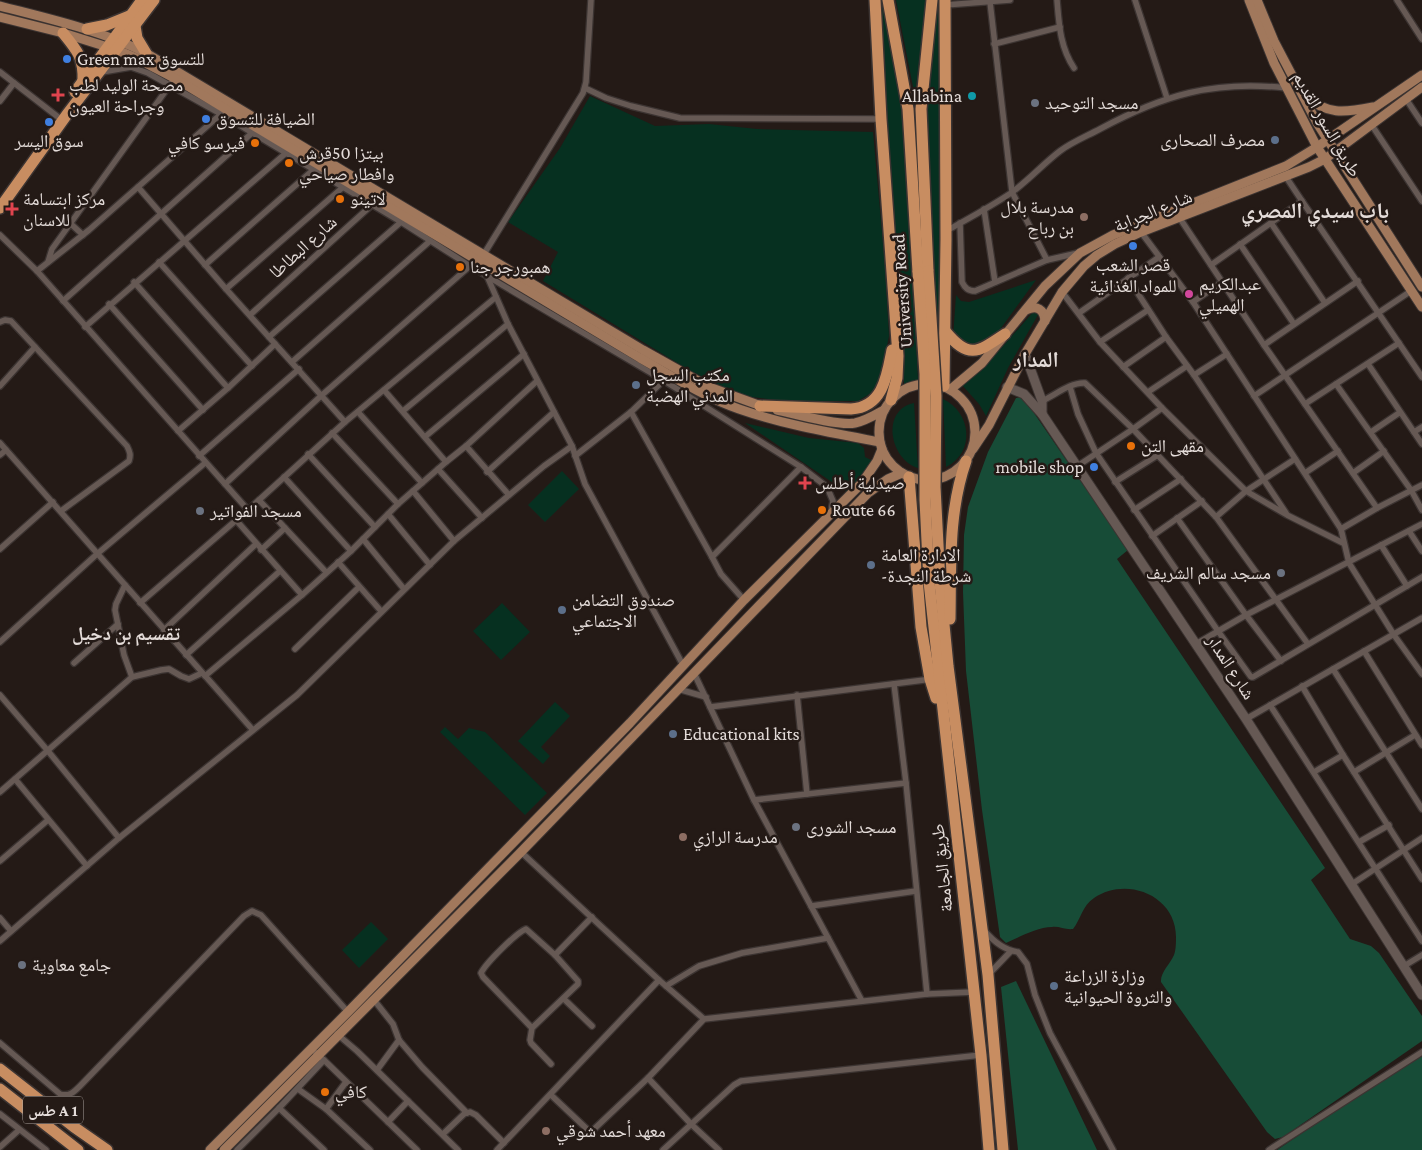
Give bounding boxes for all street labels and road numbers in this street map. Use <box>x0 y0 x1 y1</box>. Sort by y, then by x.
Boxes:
street label: طريق السور القديم <box>1287 68 1365 181</box>
street label: شارع الجرابة <box>1111 186 1195 237</box>
street label: شارع البطاطا <box>265 212 341 283</box>
street label: University Road <box>888 233 916 349</box>
street label: شارع المدار <box>1201 630 1259 704</box>
street label: طريق الجامعة <box>927 823 958 913</box>
road number: طس A 1 <box>23 1096 83 1124</box>

